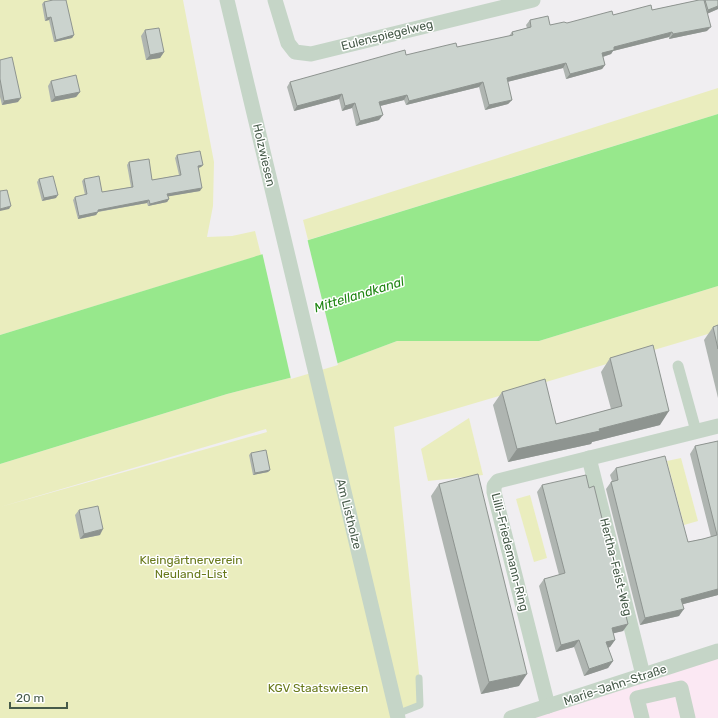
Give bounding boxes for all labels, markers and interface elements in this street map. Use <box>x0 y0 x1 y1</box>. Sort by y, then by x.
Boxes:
street label: Eulenspiegelweg <box>340 17 434 53</box>
street label: Holzwiesen <box>250 122 278 188</box>
water label: Mittellandkanal <box>312 273 407 315</box>
street label: Am Listholze <box>334 477 365 551</box>
street label: Lilli-Friedemann-Ring <box>488 491 532 613</box>
street label: Hertha-Feist-Weg <box>597 517 635 617</box>
park label: Kleingärtnerverein Neuland-List <box>139 553 243 581</box>
street label: Marie-Jahn-Straße <box>562 662 668 708</box>
park label: KGV Staatswiesen <box>268 681 368 695</box>
scale bar <box>10 684 67 710</box>
text: 20 m <box>16 691 44 705</box>

